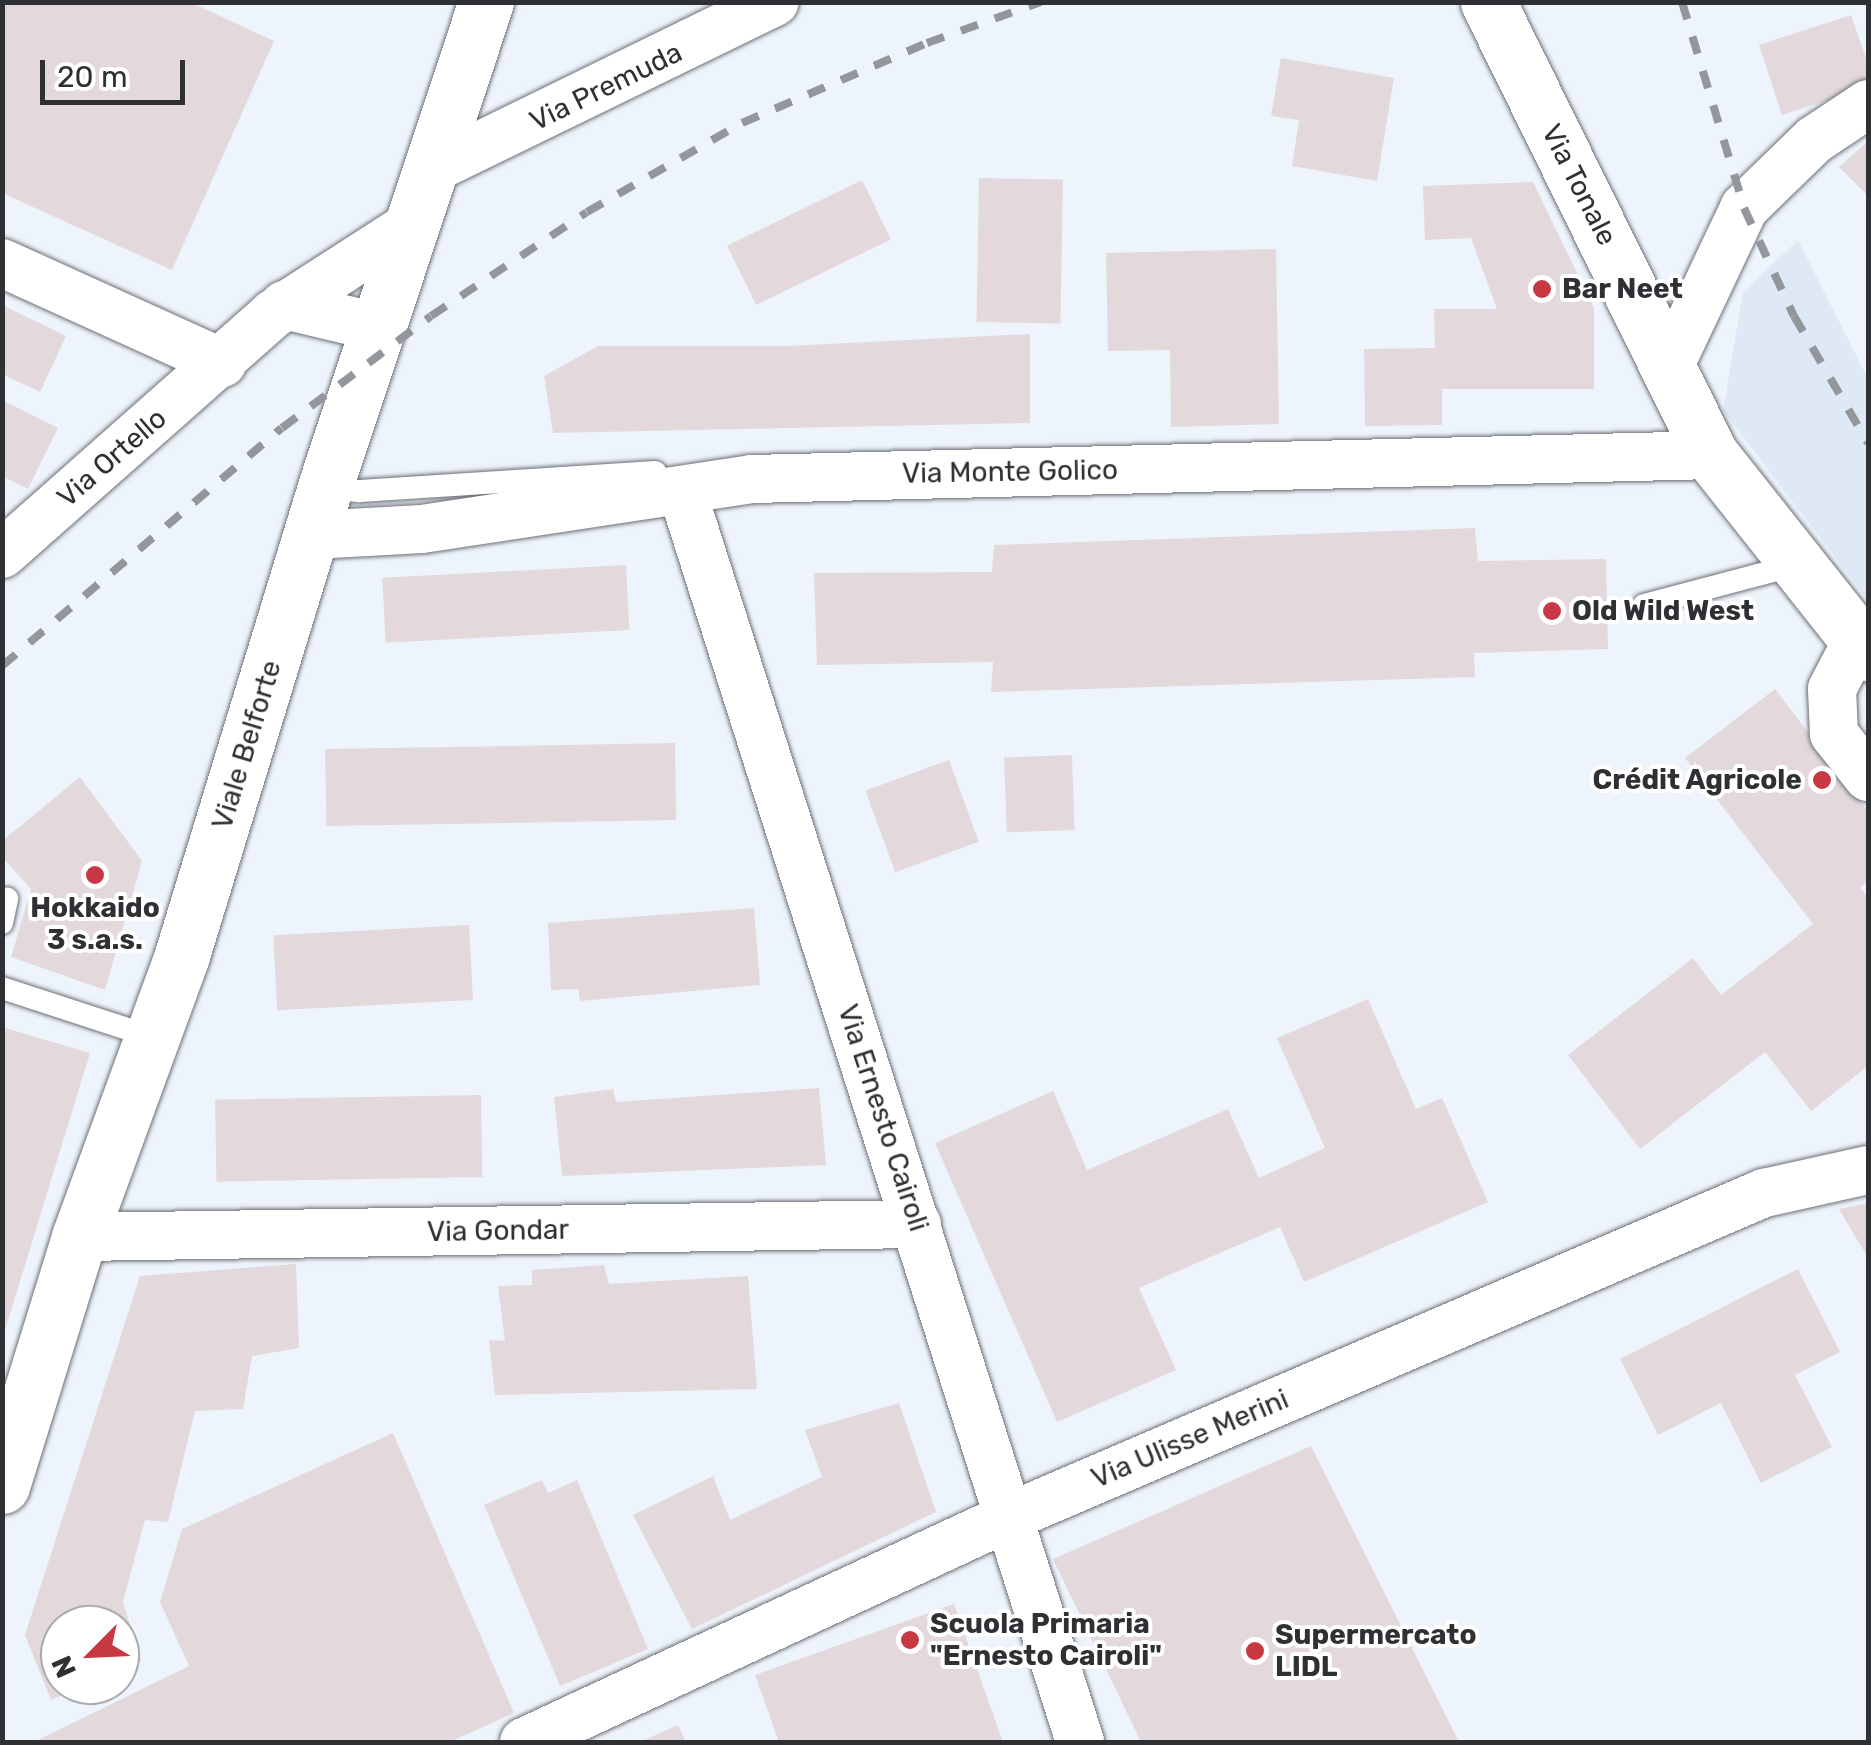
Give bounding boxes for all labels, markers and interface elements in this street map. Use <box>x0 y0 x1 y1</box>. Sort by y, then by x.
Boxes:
street label: Via Premuda <box>524 36 688 138</box>
scale bar <box>45 40 190 102</box>
text: 20 m <box>57 59 128 95</box>
street label: Via Tonale <box>1534 119 1624 251</box>
place label: Bar Neet <box>1562 272 1683 306</box>
marker: Bar Neet <box>1531 278 1553 300</box>
street label: Via Ortello <box>51 402 173 514</box>
street label: Via Monte Golico <box>902 453 1118 491</box>
place label: Old Wild West <box>1572 594 1754 628</box>
marker: Old Wild West <box>1541 600 1563 622</box>
street label: Viale Belforte <box>205 656 289 834</box>
place label: Crédit Agricole <box>1592 763 1802 797</box>
marker: Crédit Agricole <box>1811 769 1833 791</box>
marker: Hokkaido 3 s.a.s. <box>84 864 106 886</box>
place label: Hokkaido 3 s.a.s. <box>30 891 160 957</box>
street label: Via Ernesto Cairoli <box>830 1000 936 1236</box>
street label: Via Gondar <box>427 1213 569 1249</box>
street label: Via Ulisse Merini <box>1086 1382 1294 1496</box>
north arrow <box>40 1605 140 1705</box>
place label: Scuola Primaria "Ernesto Cairoli" <box>930 1607 1162 1673</box>
place label: Supermercato LIDL <box>1275 1618 1476 1684</box>
marker: Scuola Primaria "Ernesto Cairoli" <box>899 1629 921 1651</box>
marker: Supermercato LIDL <box>1244 1640 1266 1662</box>
text: N <box>45 1651 83 1683</box>

